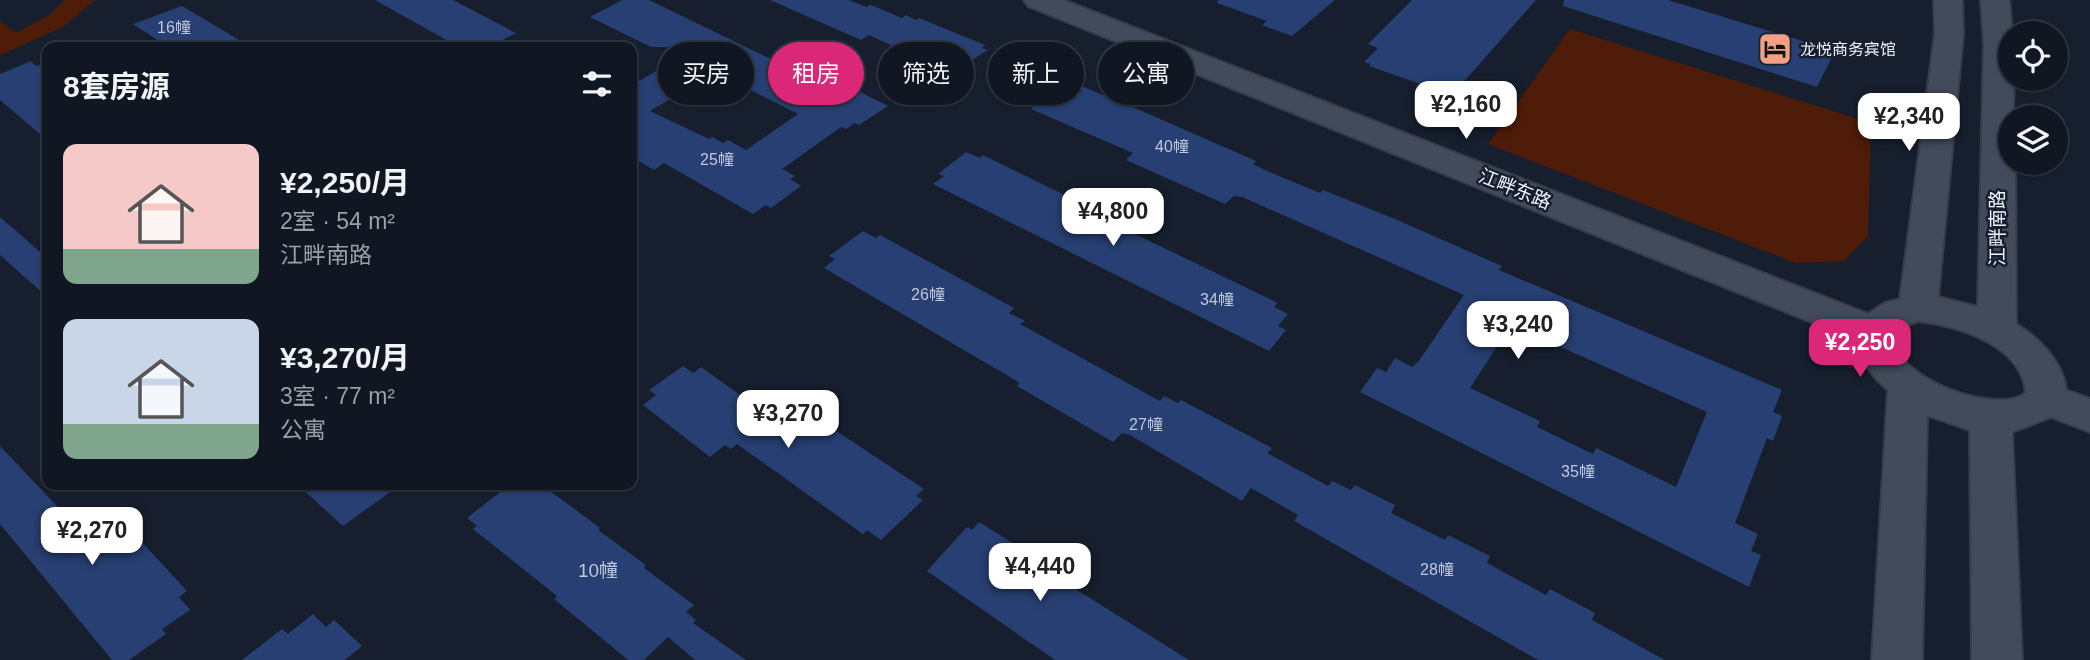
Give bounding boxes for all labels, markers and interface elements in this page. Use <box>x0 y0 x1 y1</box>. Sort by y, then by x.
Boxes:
house number: 16幢 <box>157 19 191 36</box>
map controls <box>1998 21 2068 175</box>
button: locate <box>1998 21 2068 91</box>
hotel icon: 龙悦商务宾馆 <box>1756 30 1794 68</box>
place label: 龙悦商务宾馆 <box>1800 41 1896 58</box>
chip: 买房 <box>658 42 754 105</box>
chip: 租房 <box>768 42 864 105</box>
chip: 筛选 <box>878 42 974 105</box>
chip: 新上 <box>988 42 1084 105</box>
chip: 公寓 <box>1098 42 1194 105</box>
icon: filters <box>578 65 616 103</box>
text: 8套房源 <box>63 70 170 103</box>
pin: ¥2,160 <box>1409 82 1523 141</box>
text: ¥2,160 <box>1431 91 1501 117</box>
pin: ¥2,340 <box>1852 94 1966 153</box>
text: ¥2,340 <box>1874 103 1944 129</box>
button: layers <box>1998 105 2068 175</box>
house number: 40幢 <box>1155 138 1189 155</box>
house number: 25幢 <box>700 151 734 168</box>
street label: 江畔东路 <box>1476 165 1554 213</box>
text: ¥2,250/月 <box>280 166 410 199</box>
icon: home <box>119 172 203 256</box>
pin: ¥4,800 <box>1056 188 1170 248</box>
street label: 江畔南路 <box>1987 190 2008 266</box>
text: ¥4,800 <box>1078 198 1148 224</box>
text: 2室 · 54 m² <box>280 208 395 234</box>
text: 江畔南路 <box>280 242 372 268</box>
house number: 26幢 <box>911 286 945 303</box>
house number: 34幢 <box>1200 291 1234 308</box>
pin: ¥3,240 <box>1461 302 1575 361</box>
text: ¥3,240 <box>1483 311 1553 337</box>
pin: ¥2,250 <box>1803 320 1917 379</box>
text: ¥2,250 <box>1825 329 1895 355</box>
text: ¥3,270/月 <box>280 341 410 374</box>
icon: home <box>119 347 203 431</box>
text: 3室 · 77 m² <box>280 383 395 409</box>
pin: ¥3,270 <box>731 391 845 450</box>
text: ¥3,270 <box>753 400 823 426</box>
house number: 27幢 <box>1129 416 1163 433</box>
text: 公寓 <box>280 417 326 443</box>
house number: 35幢 <box>1561 463 1595 480</box>
pin: ¥2,270 <box>35 508 149 567</box>
text: ¥2,270 <box>57 517 127 543</box>
pin: ¥4,440 <box>983 544 1097 603</box>
text: ¥4,440 <box>1005 553 1075 579</box>
house number: 10幢 <box>578 560 618 581</box>
house number: 28幢 <box>1420 561 1454 578</box>

